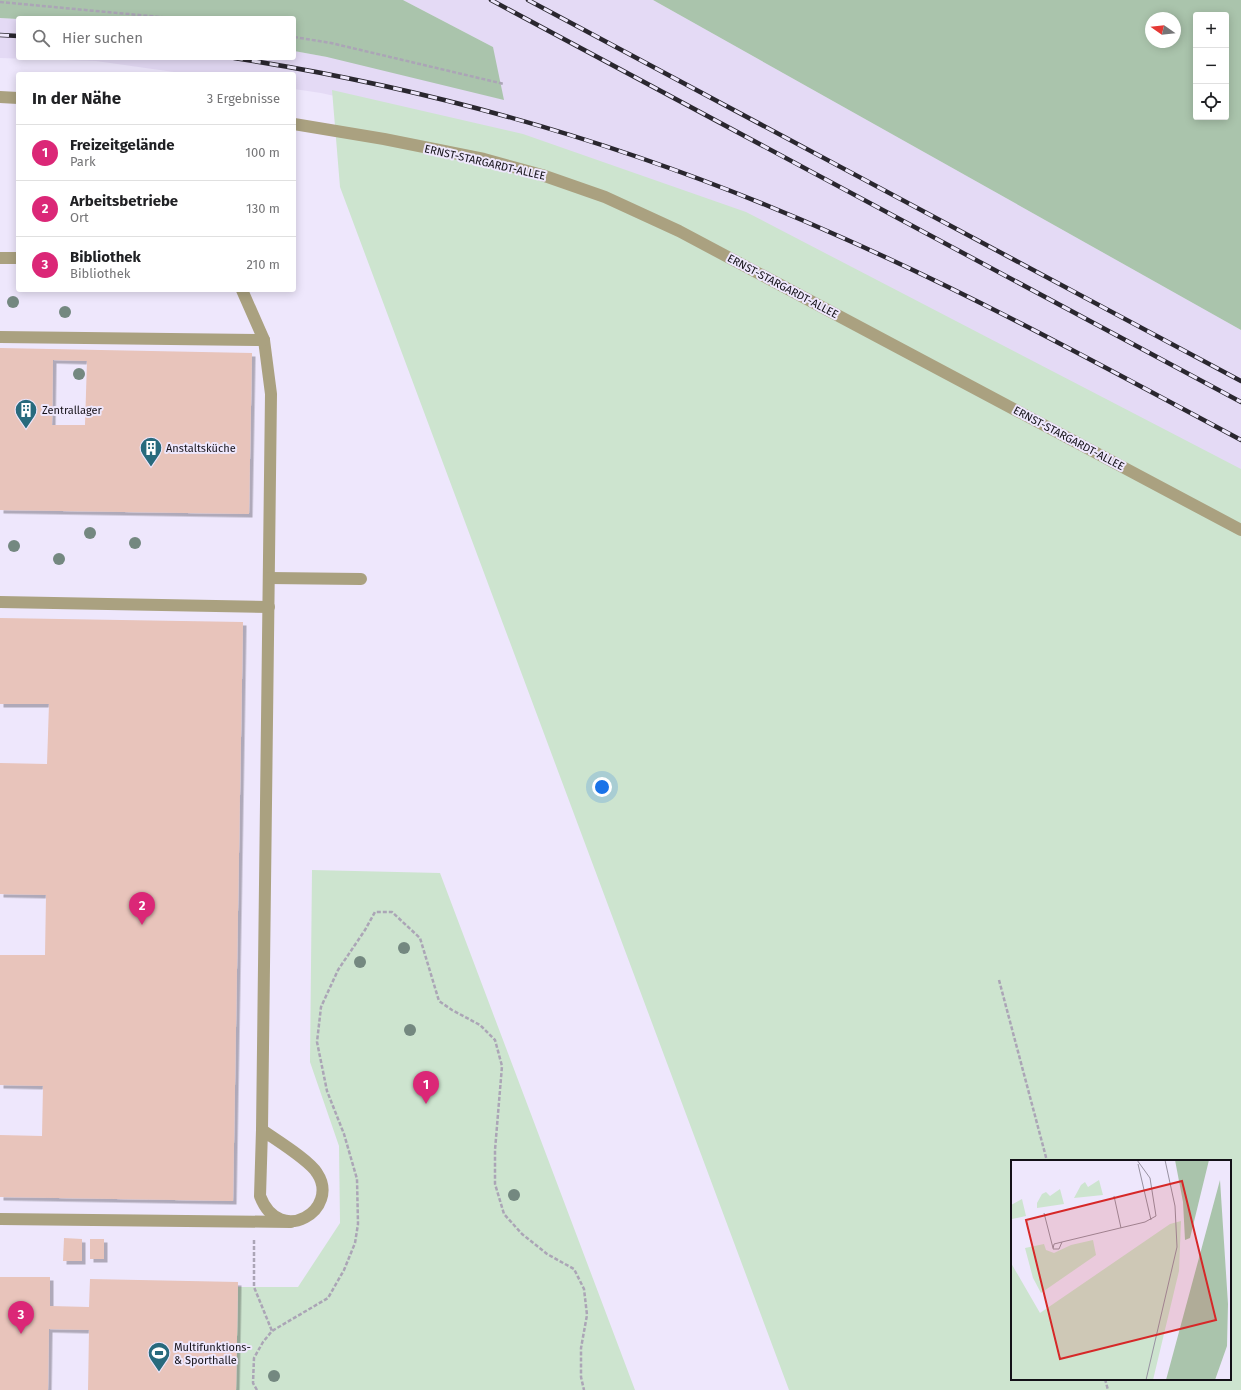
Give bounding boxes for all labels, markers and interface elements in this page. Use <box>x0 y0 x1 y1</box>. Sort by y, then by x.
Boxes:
north arrow <box>1145 12 1181 48</box>
map controls <box>1193 12 1229 120</box>
button: + <box>1193 12 1229 48</box>
search box <box>16 16 296 60</box>
icon: search <box>30 27 52 49</box>
text: Hier suchen <box>62 29 143 47</box>
button: − <box>1193 48 1229 84</box>
button: locate <box>1193 84 1229 120</box>
text: In der Nähe <box>32 88 121 109</box>
text: 3 Ergebnisse <box>207 91 280 106</box>
text: Freizeitgelände <box>70 136 174 154</box>
street label: ERNST-STARGARDT-ALLEE <box>423 142 547 183</box>
text: 1 <box>42 145 48 160</box>
text: 100 m <box>245 145 280 160</box>
text: Park <box>70 154 96 169</box>
text: Arbeitsbetriebe <box>70 192 178 210</box>
text: 2 <box>42 201 48 216</box>
text: 130 m <box>246 201 280 216</box>
text: Ort <box>70 210 89 225</box>
text: Bibliothek <box>70 248 141 266</box>
street label: ERNST-STARGARDT-ALLEE <box>725 252 841 321</box>
text: 3 <box>42 257 48 272</box>
text: 210 m <box>246 257 280 272</box>
text: Bibliothek <box>70 266 130 281</box>
building icon: Zentrallager <box>13 397 39 430</box>
place label: Zentrallager <box>42 404 102 417</box>
street label: ERNST-STARGARDT-ALLEE <box>1011 404 1127 473</box>
building icon: Anstaltsküche <box>138 435 164 468</box>
place label: Anstaltsküche <box>166 442 236 455</box>
your location <box>592 777 612 797</box>
pin: 2 <box>129 892 155 925</box>
pin: 1 <box>413 1071 439 1104</box>
inset map <box>1011 1160 1231 1380</box>
pin: 3 <box>8 1301 34 1334</box>
sports icon: Multifunktions- & Sporthalle <box>146 1340 172 1373</box>
place label: Multifunktions- & Sporthalle <box>174 1341 251 1367</box>

